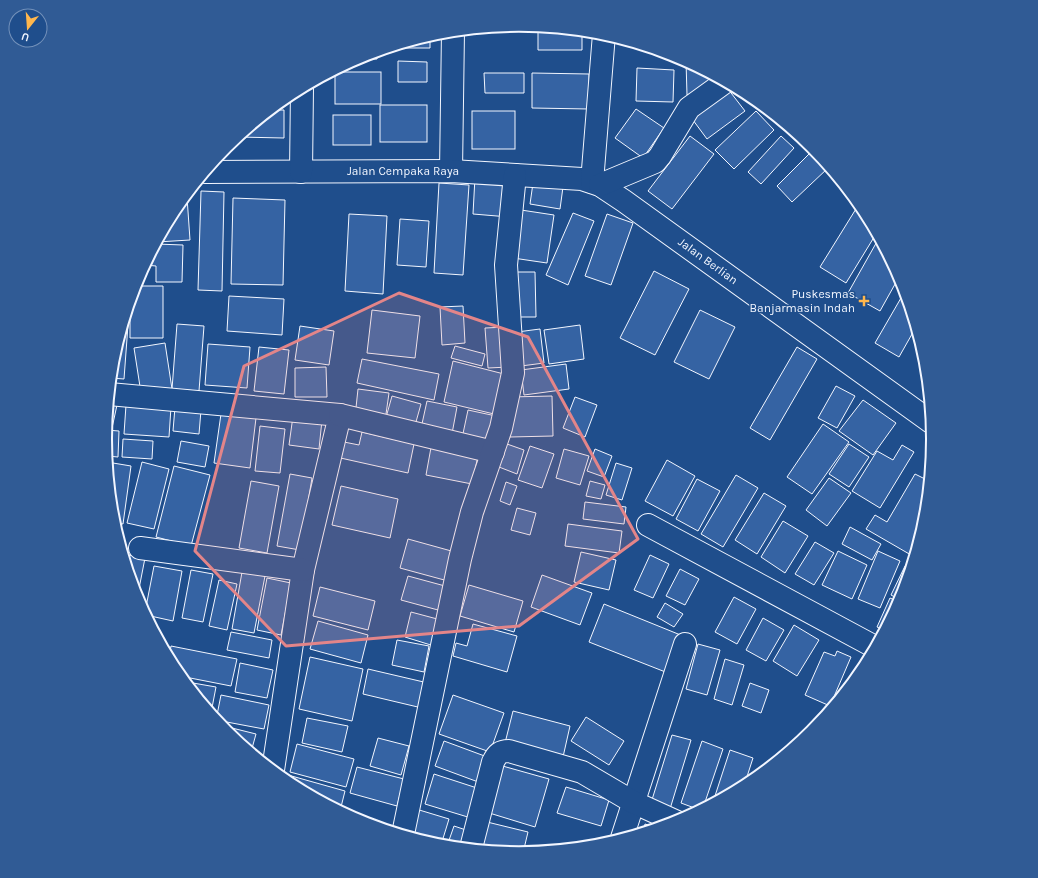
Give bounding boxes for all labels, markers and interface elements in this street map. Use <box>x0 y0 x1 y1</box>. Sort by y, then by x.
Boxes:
north arrow <box>8 8 48 48</box>
text: U <box>20 30 31 44</box>
street label: Jalan Cempaka Raya <box>347 164 459 178</box>
street label: Jalan Berlian <box>675 235 741 287</box>
place label: Puskesmas Banjarmasin Indah <box>750 287 855 315</box>
marker: Puskesmas Banjarmasin Indah <box>858 295 870 307</box>

